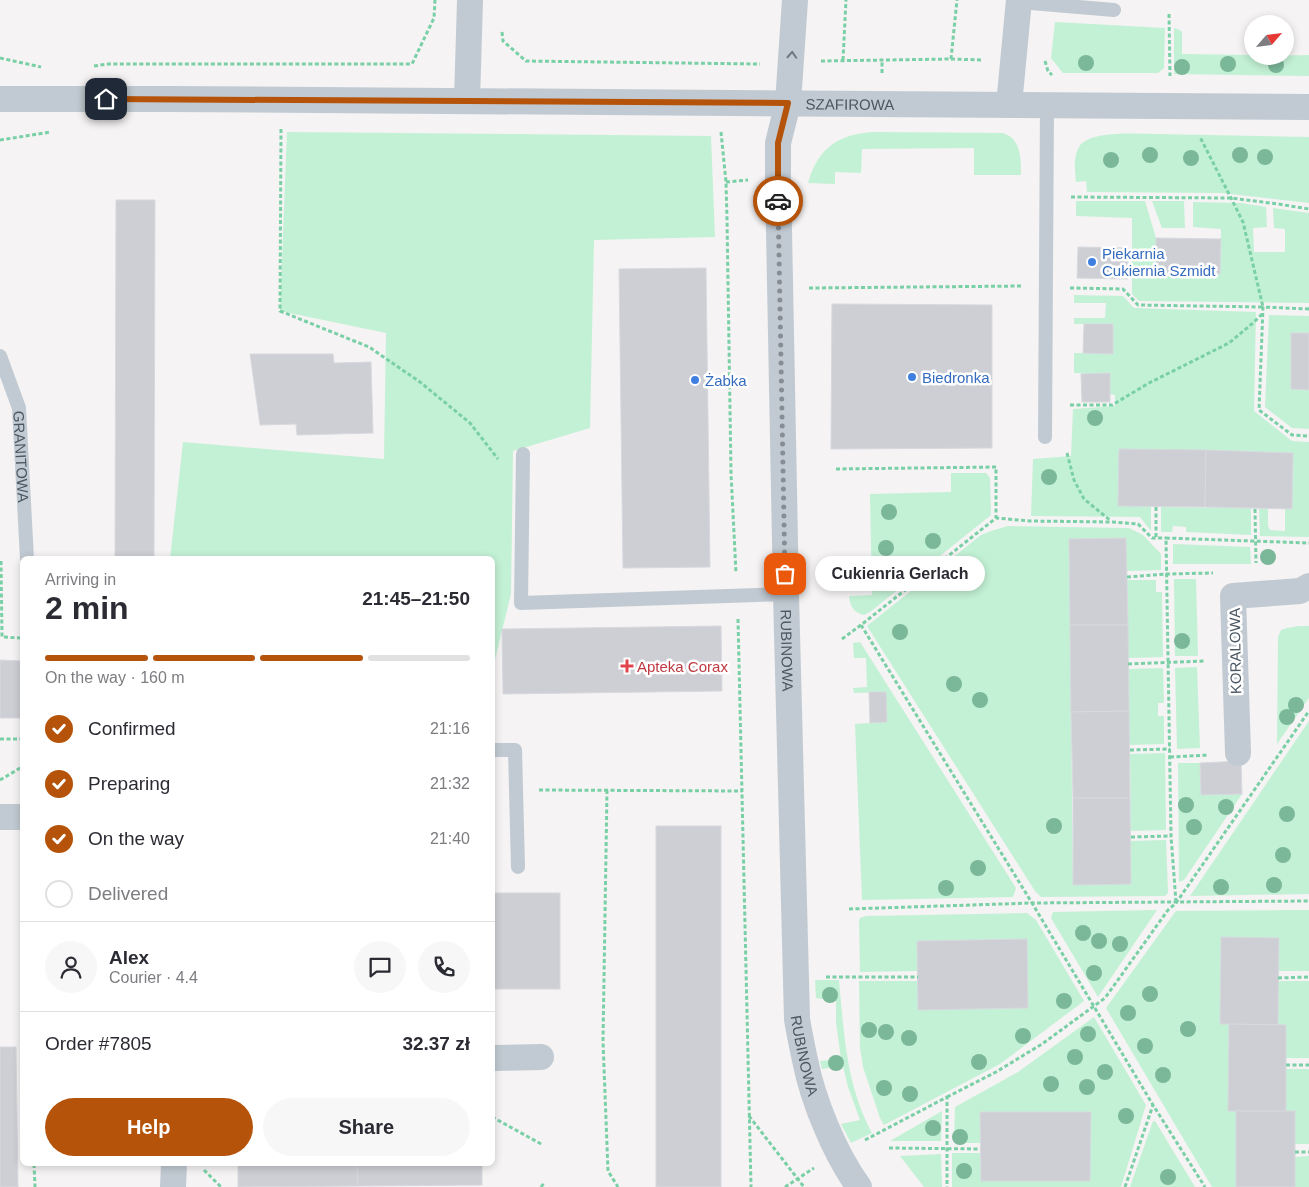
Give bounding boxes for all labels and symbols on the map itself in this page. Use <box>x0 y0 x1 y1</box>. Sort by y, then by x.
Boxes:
north arrow <box>1244 15 1294 65</box>
one-way arrow <box>786 51 797 59</box>
pin <box>85 78 127 120</box>
street label: SZAFIROWA <box>806 95 894 113</box>
courier <box>753 176 803 226</box>
place label: Piekarnia Cukiernia Szmidt <box>1102 245 1216 279</box>
marker: Piekarnia Cukiernia Szmidt <box>1086 256 1098 268</box>
place label: Biedronka <box>922 369 990 386</box>
marker: Biedronka <box>906 371 918 383</box>
place label: Żabka <box>705 372 747 389</box>
marker: Żabka <box>689 374 701 386</box>
street label: GRANITOWA <box>11 410 32 503</box>
pin <box>764 553 806 595</box>
callout: Cukienria Gerlach <box>815 556 985 592</box>
street label: KORALOWA <box>1226 608 1244 694</box>
street label: RUBINOWA <box>778 609 797 692</box>
place label: Apteka Corax <box>637 658 728 675</box>
marker: Apteka Corax <box>621 660 633 672</box>
street label: RUBINOWA <box>788 1014 822 1098</box>

